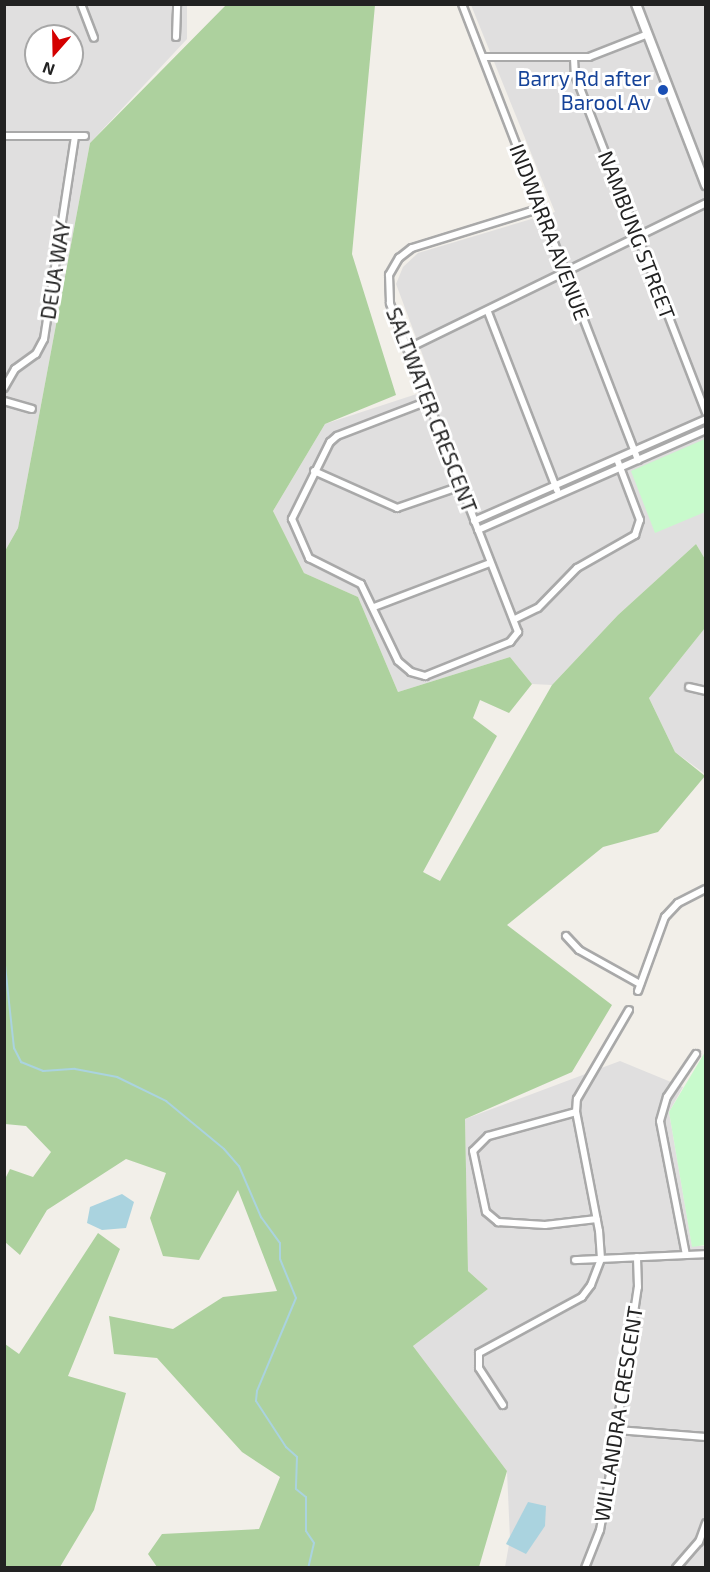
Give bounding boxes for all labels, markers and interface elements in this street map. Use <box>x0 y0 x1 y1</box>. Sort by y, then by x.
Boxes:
north arrow <box>24 24 84 84</box>
text: N <box>40 59 57 80</box>
place label: Barry Rd after Barool Av <box>517 65 651 115</box>
marker: Barry Rd after Barool Av <box>656 83 670 97</box>
street label: INDWARRA AVENUE <box>505 140 595 324</box>
street label: NAMBUNG STREET <box>593 147 681 323</box>
street label: DEUA WAY <box>35 218 75 322</box>
street label: SALTWATER CRESCENT <box>381 304 483 516</box>
street label: WILLANDRA CRESCENT <box>588 1304 648 1524</box>

